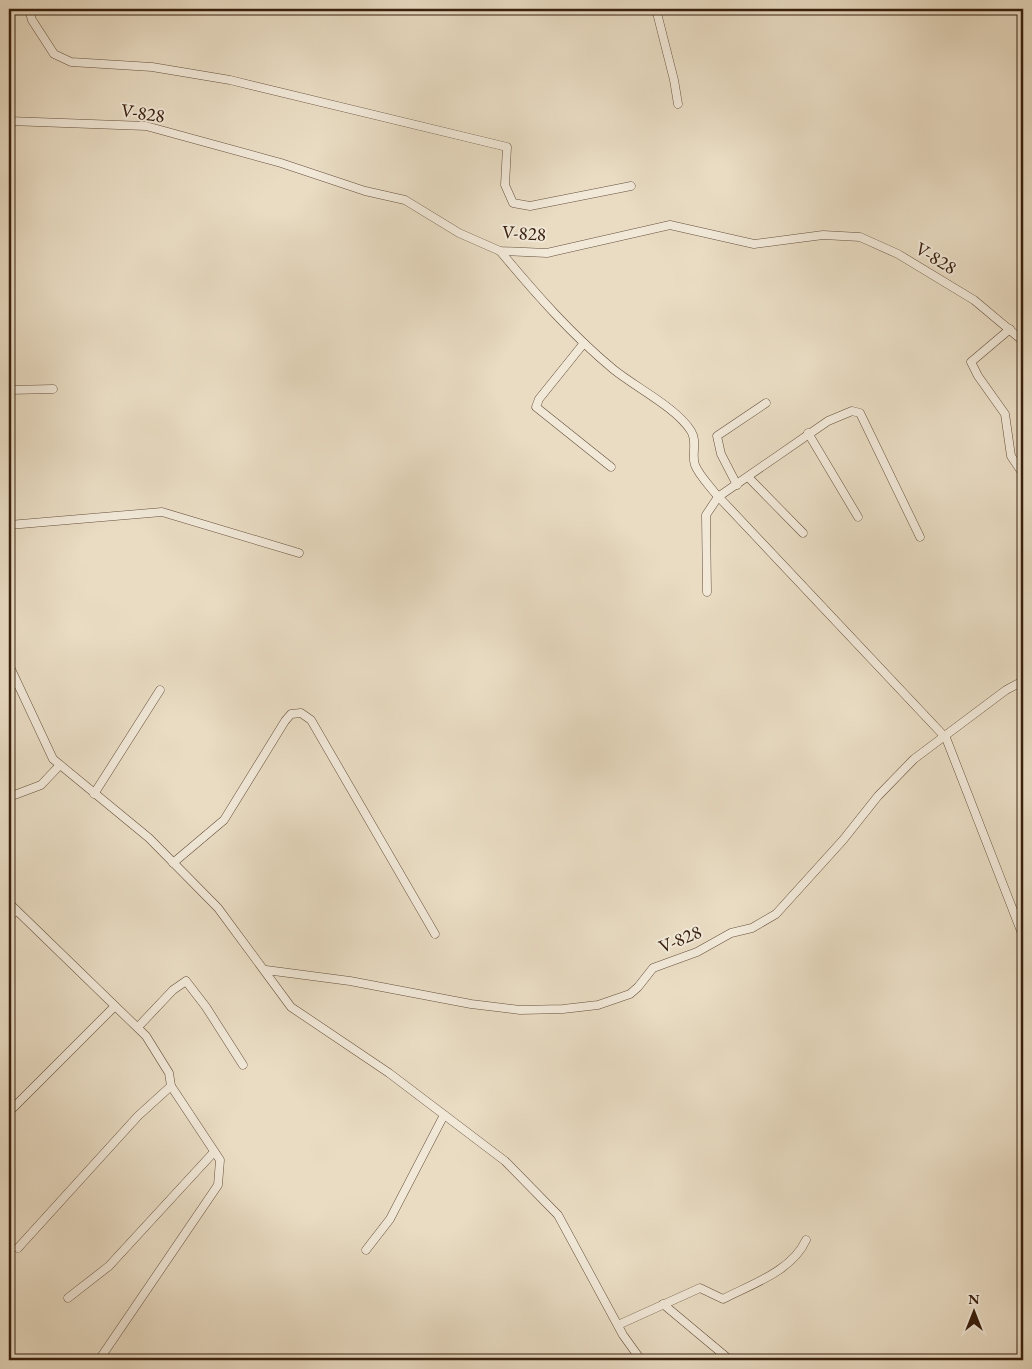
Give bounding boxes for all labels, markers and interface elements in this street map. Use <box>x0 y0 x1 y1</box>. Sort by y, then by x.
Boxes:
street label: V-828 <box>119 98 167 128</box>
street label: V-828 <box>501 219 547 247</box>
street label: V-828 <box>911 236 961 280</box>
street label: V-828 <box>655 919 705 959</box>
north arrow <box>950 1286 1000 1336</box>
text: N <box>968 1290 980 1308</box>

